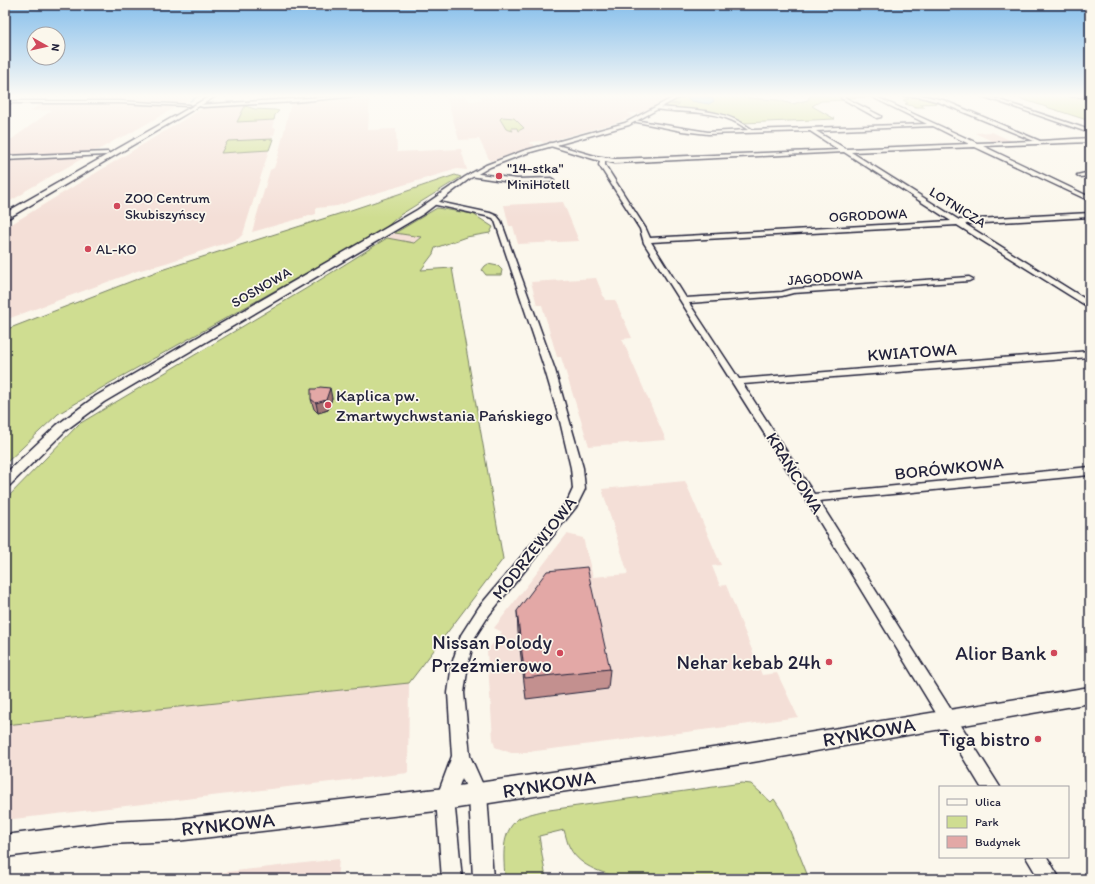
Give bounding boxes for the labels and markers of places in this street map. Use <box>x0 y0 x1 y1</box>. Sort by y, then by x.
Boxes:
place label: "14-stka" MiniHotell <box>507 160 570 193</box>
marker: "14-stka" MiniHotell <box>494 171 504 181</box>
place label: ZOO Centrum Skubiszyńscy <box>125 190 210 223</box>
marker: ZOO Centrum Skubiszyńscy <box>112 201 122 211</box>
place label: AL-KO <box>96 241 137 258</box>
marker: AL-KO <box>83 244 93 254</box>
place label: Kaplica pw. Zmartwychwstania Pańskiego <box>336 385 553 425</box>
marker: Kaplica pw. Zmartwychwstania Pańskiego <box>323 400 333 410</box>
place label: Nissan Polody Przeźmierowo <box>431 630 553 677</box>
place label: Alior Bank <box>955 641 1047 665</box>
marker: Nissan Polody Przeźmierowo <box>555 648 565 658</box>
marker: Alior Bank <box>1049 648 1059 658</box>
place label: Nehar kebab 24h <box>676 650 821 674</box>
marker: Nehar kebab 24h <box>824 657 834 667</box>
place label: Tiga bistro <box>939 727 1030 751</box>
marker: Tiga bistro <box>1033 734 1043 744</box>

